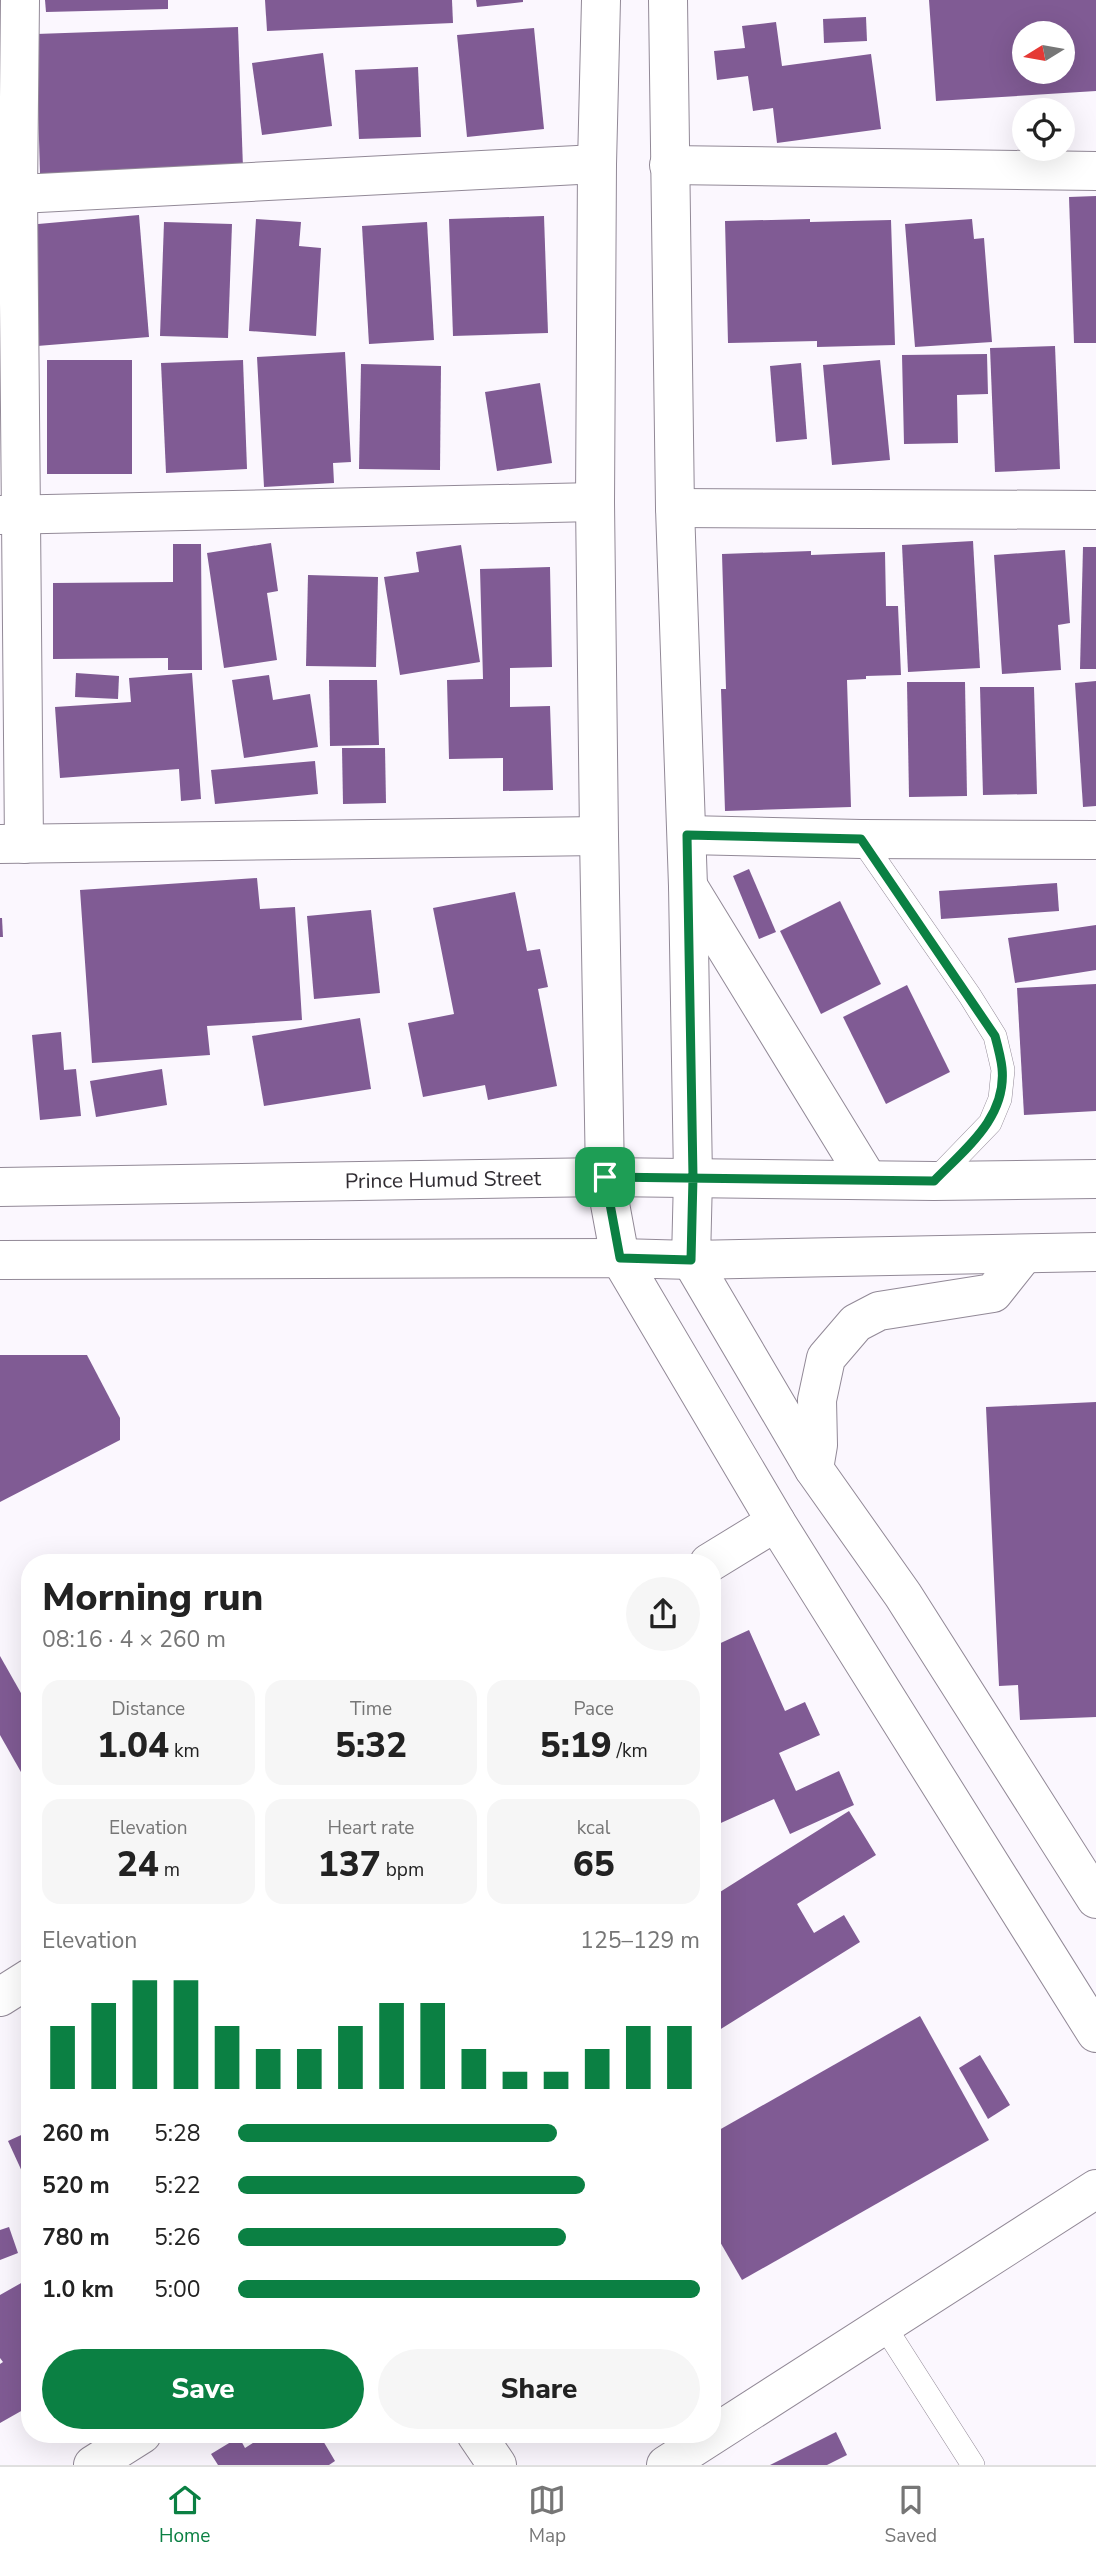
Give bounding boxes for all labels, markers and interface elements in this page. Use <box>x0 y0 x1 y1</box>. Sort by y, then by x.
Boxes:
north arrow <box>1012 21 1074 84</box>
map controls <box>1012 21 1075 161</box>
button: locate <box>1012 98 1075 161</box>
pin <box>575 1147 635 1207</box>
icon: arrive <box>586 1158 624 1196</box>
street label: Prince Humud Street <box>345 1164 542 1195</box>
text: Morning run <box>42 1572 263 1623</box>
button: share <box>626 1577 700 1651</box>
text: 08:16 · 4 × 260 m <box>42 1624 226 1655</box>
text: Distance <box>111 1696 185 1722</box>
text: Time <box>350 1696 392 1722</box>
text: Pace <box>573 1696 614 1722</box>
text: 1.04 <box>97 1722 169 1769</box>
text: 5:32 <box>335 1722 407 1769</box>
text: 5:19 <box>540 1722 612 1769</box>
text: km <box>169 1738 200 1764</box>
text: /km <box>612 1738 648 1764</box>
text: Elevation <box>109 1815 188 1841</box>
text: Heart rate <box>328 1815 414 1841</box>
text: kcal <box>577 1815 611 1841</box>
text: 24 <box>117 1841 159 1888</box>
text: 137 <box>318 1841 381 1888</box>
text: 65 <box>573 1841 615 1888</box>
text: m <box>159 1857 180 1883</box>
text: bpm <box>381 1857 424 1883</box>
text: Elevation <box>42 1925 137 1956</box>
text: 125–129 m <box>580 1925 700 1956</box>
text: 260 m <box>42 2118 110 2149</box>
text: 5:28 <box>154 2118 201 2149</box>
text: 520 m <box>42 2170 110 2201</box>
text: 5:22 <box>154 2170 201 2201</box>
text: 780 m <box>42 2222 110 2253</box>
text: 5:26 <box>154 2222 201 2253</box>
text: 1.0 km <box>42 2274 114 2305</box>
text: 5:00 <box>154 2274 201 2305</box>
button: Save <box>42 2349 364 2429</box>
button: Share <box>378 2349 700 2429</box>
tab: Home <box>159 2481 210 2549</box>
tab: Map <box>528 2481 566 2549</box>
tab: Saved <box>884 2481 937 2549</box>

